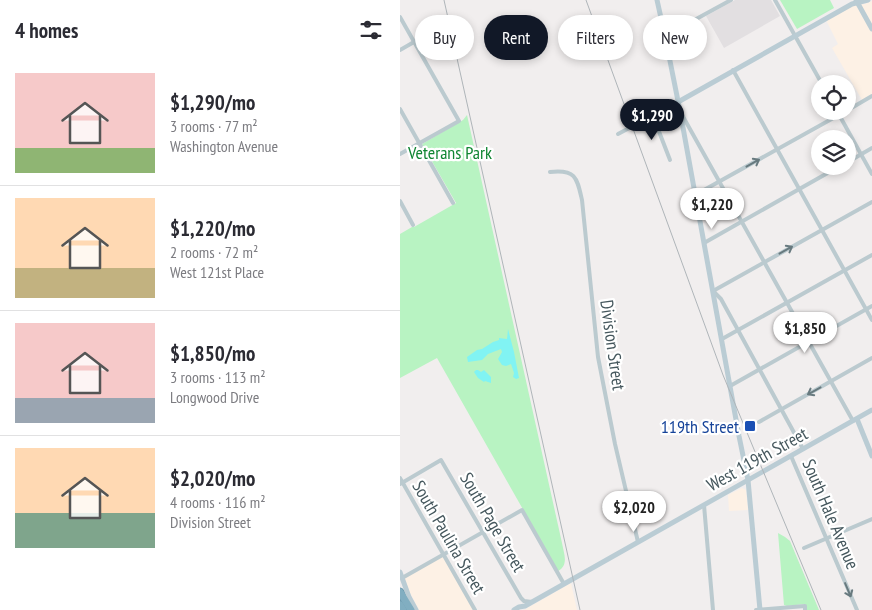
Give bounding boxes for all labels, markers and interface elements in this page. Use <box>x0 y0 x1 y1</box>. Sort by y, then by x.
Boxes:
chip: Buy <box>415 15 474 60</box>
chip: Rent <box>484 15 548 60</box>
chip: Filters <box>558 15 633 60</box>
chip: New <box>643 15 707 60</box>
icon: filters <box>357 16 385 44</box>
text: 4 homes <box>15 17 78 44</box>
map controls <box>811 75 856 175</box>
button: locate <box>811 75 856 120</box>
text: $1,290/mo <box>170 89 255 116</box>
icon: home <box>55 93 115 153</box>
pin: $1,290 <box>611 98 693 141</box>
text: $1,290 <box>631 105 673 125</box>
text: 3 rooms · 77 m² <box>170 116 258 136</box>
button: layers <box>811 130 856 175</box>
text: Washington Avenue <box>170 136 278 156</box>
park label: Veterans Park <box>407 141 492 164</box>
one-way arrow <box>745 158 760 167</box>
pin: $1,220 <box>671 188 753 230</box>
text: $1,220 <box>691 194 733 214</box>
text: $1,220/mo <box>170 215 255 242</box>
icon: home <box>55 218 115 278</box>
text: 2 rooms · 72 m² <box>170 242 258 262</box>
one-way arrow <box>778 245 793 254</box>
text: West 121st Place <box>170 262 264 282</box>
street label: Division Street <box>595 298 631 392</box>
pin: $1,850 <box>764 312 846 354</box>
text: $1,850 <box>784 318 826 338</box>
text: $1,850/mo <box>170 340 255 367</box>
icon: home <box>55 343 115 403</box>
text: 3 rooms · 113 m² <box>170 367 266 387</box>
one-way arrow <box>807 386 822 396</box>
text: Longwood Drive <box>170 387 259 407</box>
place label: 119th Street <box>661 415 739 438</box>
marker: 119th Street <box>743 419 757 433</box>
street label: West 119th Street <box>702 422 812 496</box>
street label: South Hale Avenue <box>797 456 865 572</box>
text: $2,020/mo <box>170 465 255 492</box>
icon: home <box>55 468 115 528</box>
street label: South Page Street <box>455 468 531 576</box>
street label: South Paulina Street <box>407 476 491 598</box>
pin: $2,020 <box>593 490 675 533</box>
text: 4 rooms · 116 m² <box>170 492 266 512</box>
text: $2,020 <box>613 497 655 517</box>
text: Division Street <box>170 512 251 532</box>
one-way arrow <box>844 582 854 597</box>

